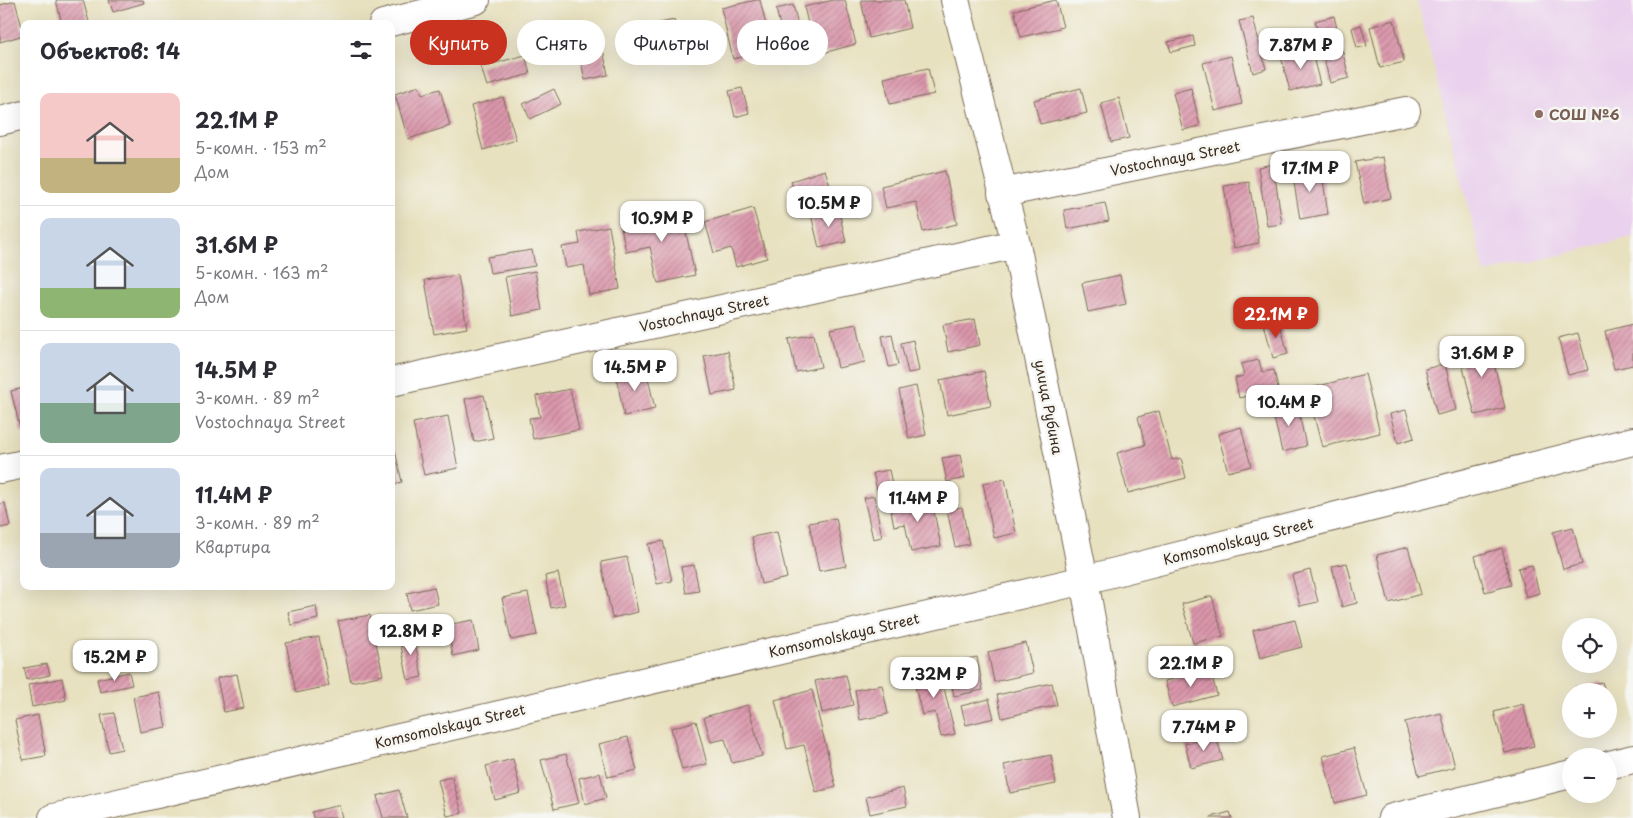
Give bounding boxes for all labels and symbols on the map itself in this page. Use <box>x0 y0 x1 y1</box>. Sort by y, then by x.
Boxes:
pin: 7.87M ₽ <box>1255 28 1347 70</box>
place label: СОШ №6 <box>1549 104 1619 125</box>
marker: СОШ №6 <box>1533 108 1545 120</box>
street label: Vostochnaya Street <box>1108 135 1242 181</box>
pin: 17.1M ₽ <box>1264 150 1356 193</box>
pin: 10.5M ₽ <box>783 186 875 228</box>
pin: 10.9M ₽ <box>616 200 708 243</box>
street label: Vostochnaya Street <box>637 289 771 337</box>
pin: 22.1M ₽ <box>1230 296 1322 339</box>
pin: 31.6M ₽ <box>1436 336 1528 378</box>
pin: 14.5M ₽ <box>589 350 681 392</box>
street label: улица Рубина <box>1030 358 1068 456</box>
pin: 10.4M ₽ <box>1243 384 1335 427</box>
pin: 11.4M ₽ <box>872 480 964 523</box>
street label: Komsomolskaya Street <box>1161 512 1315 570</box>
street label: Komsomolskaya Street <box>767 607 922 663</box>
pin: 12.8M ₽ <box>365 614 457 656</box>
pin: 15.2M ₽ <box>69 640 161 682</box>
pin: 22.1M ₽ <box>1145 646 1237 688</box>
pin: 7.32M ₽ <box>888 656 980 699</box>
street label: Komsomolskaya Street <box>373 698 528 754</box>
pin: 7.74M ₽ <box>1158 710 1250 752</box>

